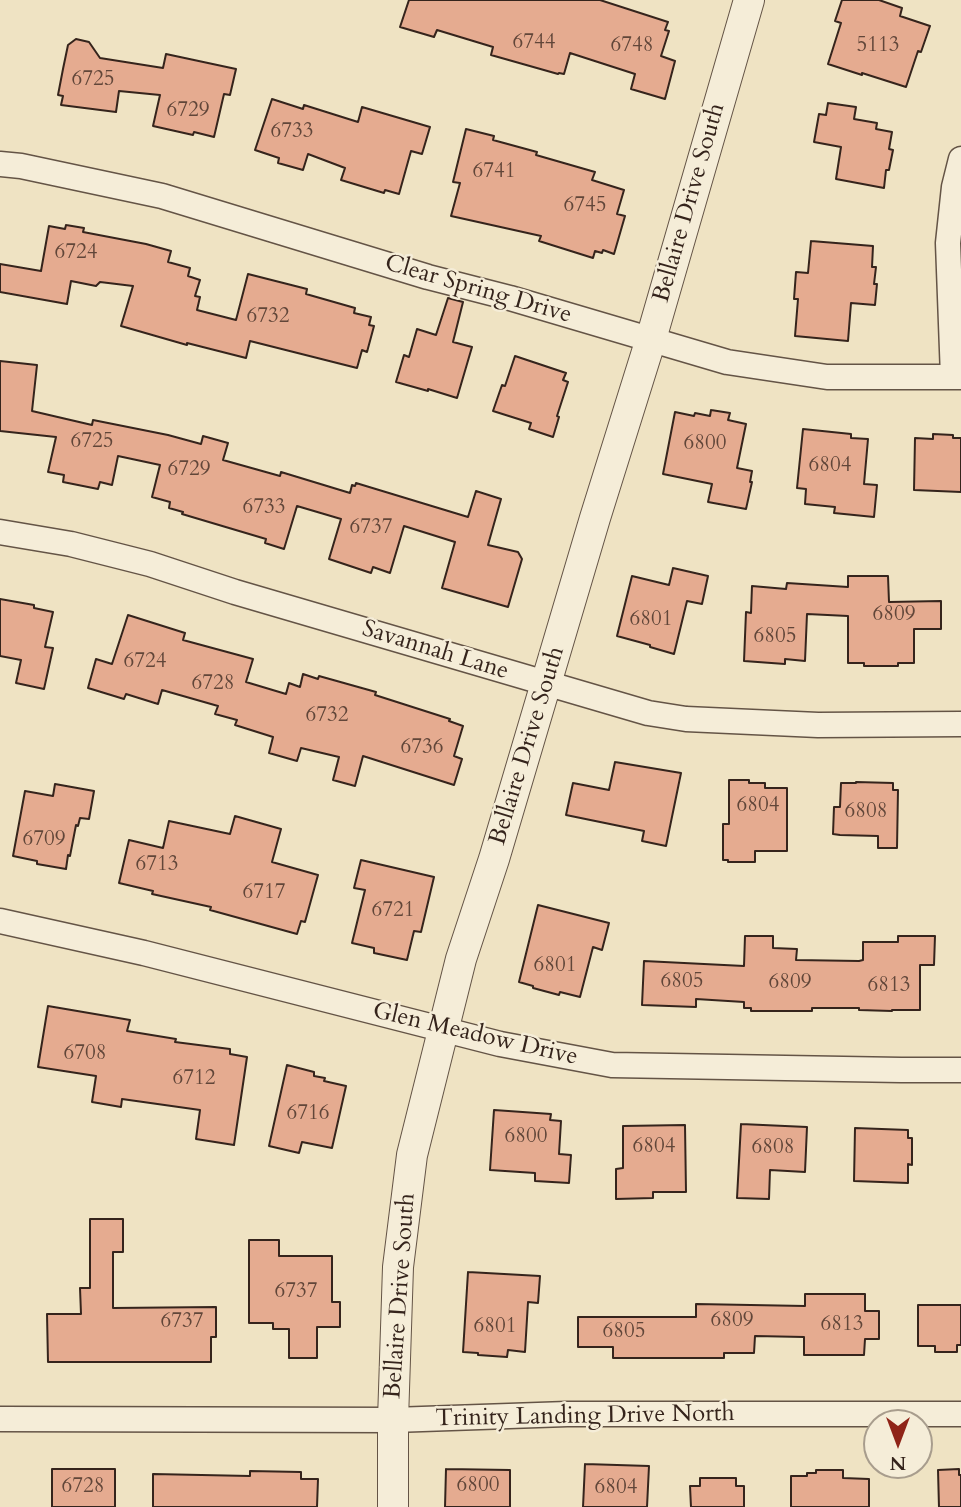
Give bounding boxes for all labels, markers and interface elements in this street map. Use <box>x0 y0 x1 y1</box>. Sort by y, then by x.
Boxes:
house number: 6744 <box>512 30 556 56</box>
house number: 6748 <box>610 33 654 59</box>
house number: 5113 <box>856 33 900 59</box>
house number: 6725 <box>71 67 115 93</box>
house number: 6729 <box>166 98 210 124</box>
street label: Bellaire Drive South <box>648 100 732 306</box>
house number: 6733 <box>270 119 314 145</box>
house number: 6741 <box>472 159 516 185</box>
house number: 6745 <box>563 193 607 219</box>
house number: 6724 <box>54 240 98 266</box>
street label: Clear Spring Drive <box>381 250 575 330</box>
house number: 6732 <box>246 304 290 330</box>
house number: 6725 <box>70 429 114 455</box>
house number: 6800 <box>683 431 727 457</box>
house number: 6804 <box>808 453 852 479</box>
house number: 6729 <box>167 457 211 483</box>
house number: 6733 <box>242 495 286 521</box>
house number: 6737 <box>349 515 393 541</box>
house number: 6809 <box>872 602 916 628</box>
house number: 6801 <box>629 607 673 633</box>
street label: Savannah Lane <box>358 615 512 687</box>
house number: 6805 <box>753 624 797 650</box>
street label: Bellaire Drive South <box>484 643 572 849</box>
house number: 6724 <box>123 649 167 675</box>
house number: 6728 <box>191 671 235 697</box>
house number: 6732 <box>305 703 349 729</box>
house number: 6736 <box>400 735 444 761</box>
house number: 6804 <box>736 793 780 819</box>
house number: 6808 <box>844 799 888 825</box>
house number: 6709 <box>22 827 66 853</box>
house number: 6713 <box>135 852 179 878</box>
house number: 6717 <box>242 880 286 906</box>
house number: 6721 <box>371 898 415 924</box>
house number: 6801 <box>533 953 577 979</box>
house number: 6805 <box>660 969 704 995</box>
house number: 6809 <box>768 970 812 996</box>
house number: 6813 <box>867 973 911 999</box>
street label: Glen Meadow Drive <box>370 997 580 1073</box>
house number: 6708 <box>63 1041 107 1067</box>
house number: 6712 <box>172 1066 216 1092</box>
house number: 6716 <box>286 1101 330 1127</box>
house number: 6800 <box>504 1124 548 1150</box>
house number: 6804 <box>632 1134 676 1160</box>
house number: 6808 <box>751 1135 795 1161</box>
street label: Bellaire Drive South <box>379 1192 423 1400</box>
house number: 6737 <box>274 1279 318 1305</box>
house number: 6809 <box>710 1308 754 1334</box>
house number: 6737 <box>160 1309 204 1335</box>
house number: 6813 <box>820 1312 864 1338</box>
house number: 6801 <box>473 1314 517 1340</box>
house number: 6805 <box>602 1319 646 1345</box>
street label: Trinity Landing Drive North <box>435 1400 735 1434</box>
north arrow <box>863 1409 933 1479</box>
text: N <box>890 1450 906 1476</box>
house number: 6800 <box>456 1473 500 1499</box>
house number: 6728 <box>61 1474 105 1500</box>
house number: 6804 <box>594 1475 638 1501</box>

